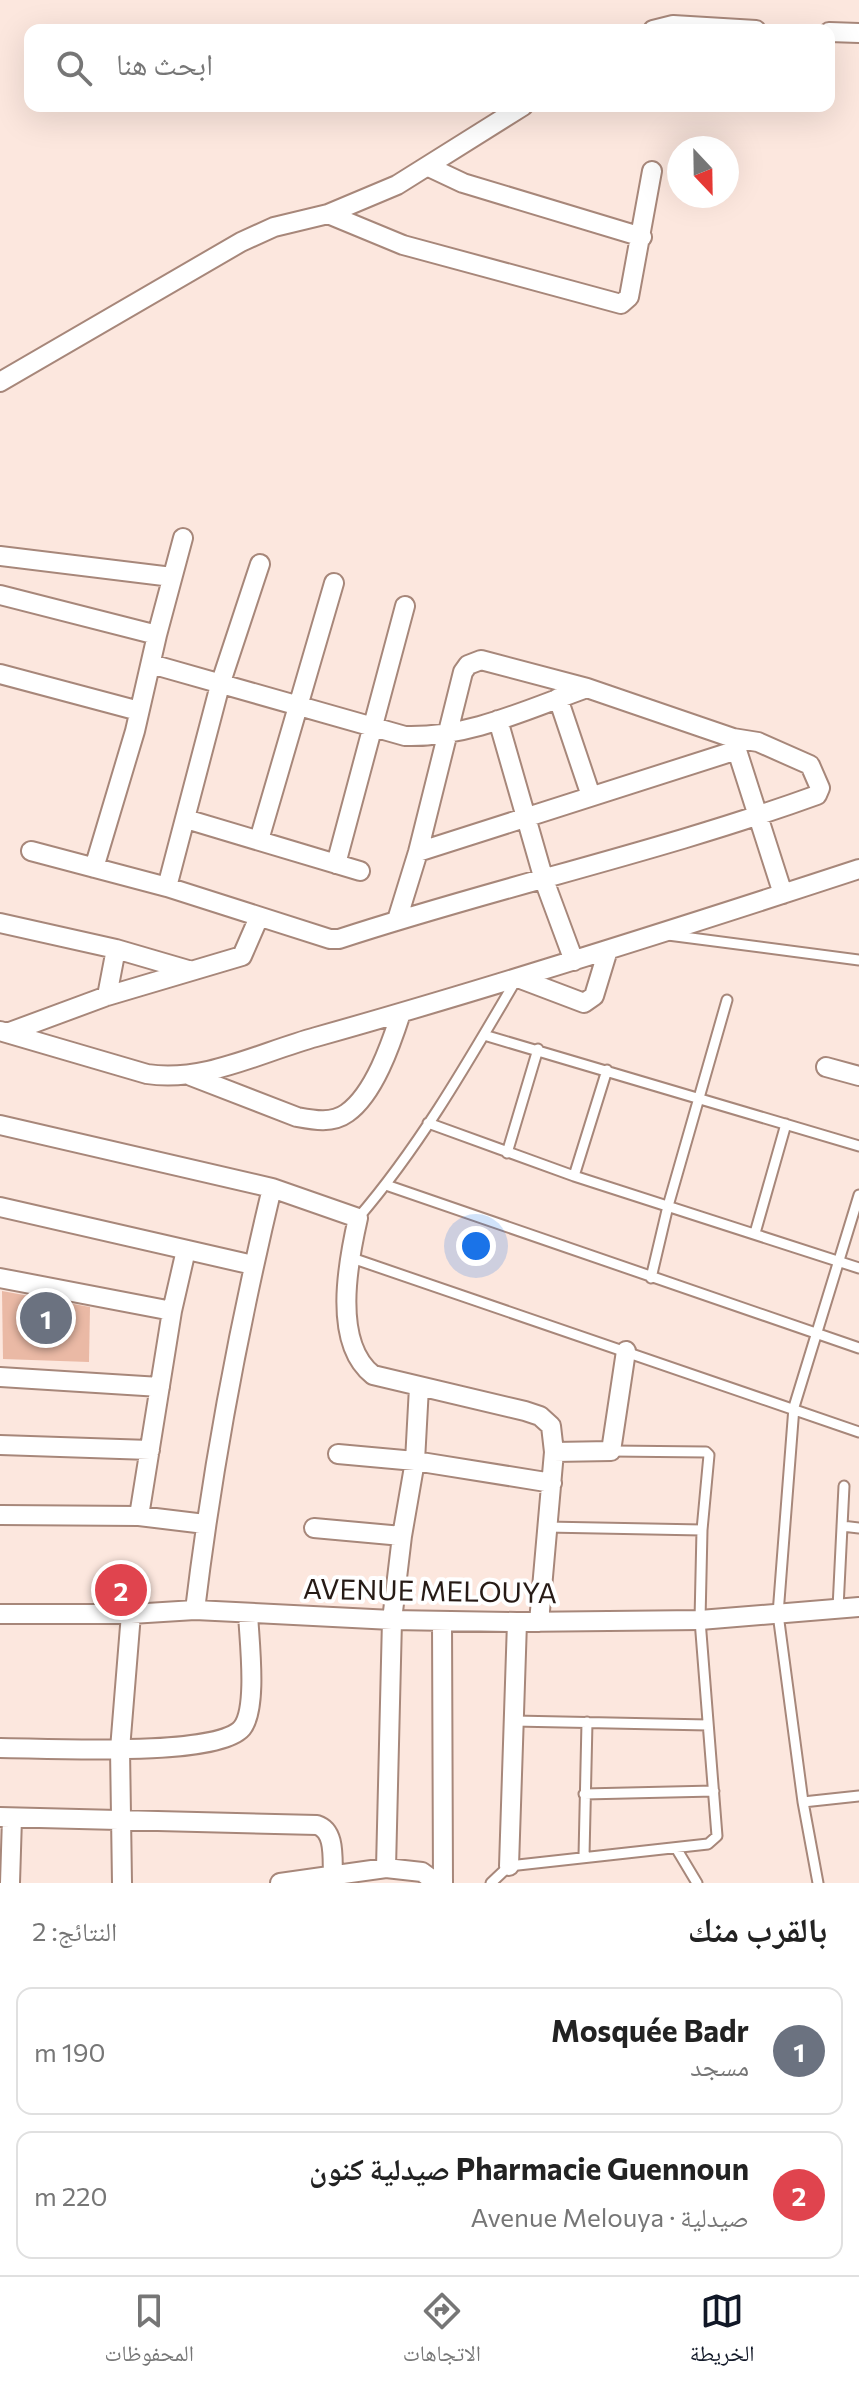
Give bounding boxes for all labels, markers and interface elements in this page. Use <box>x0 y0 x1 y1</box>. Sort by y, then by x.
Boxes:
search box <box>24 24 835 112</box>
text: ابحث هنا <box>116 44 213 81</box>
icon: search <box>52 46 96 90</box>
north arrow <box>667 136 739 208</box>
your location <box>456 1226 496 1266</box>
pin: 1 <box>20 1288 72 1348</box>
pin: 2 <box>95 1560 147 1620</box>
street label: AVENUE MELOUYA <box>303 1571 557 1609</box>
text: بالقرب منك <box>688 1907 827 1949</box>
text: النتائج: 2 <box>32 1915 117 1946</box>
text: Mosquée Badr <box>551 2011 749 2048</box>
text: 190 m <box>34 2036 106 2067</box>
text: 1 <box>793 2036 805 2067</box>
text: مسجد <box>690 2050 749 2081</box>
text: Pharmacie Guennoun صيدلية كنون <box>309 2149 749 2186</box>
text: 220 m <box>34 2180 107 2211</box>
text: 2 <box>792 2180 806 2211</box>
text: صيدلية · Avenue Melouya <box>471 2201 749 2232</box>
tab: المحفوظات <box>104 2289 194 2375</box>
tab: الاتجاهات <box>403 2289 481 2375</box>
tab: الخريطة <box>690 2289 755 2375</box>

